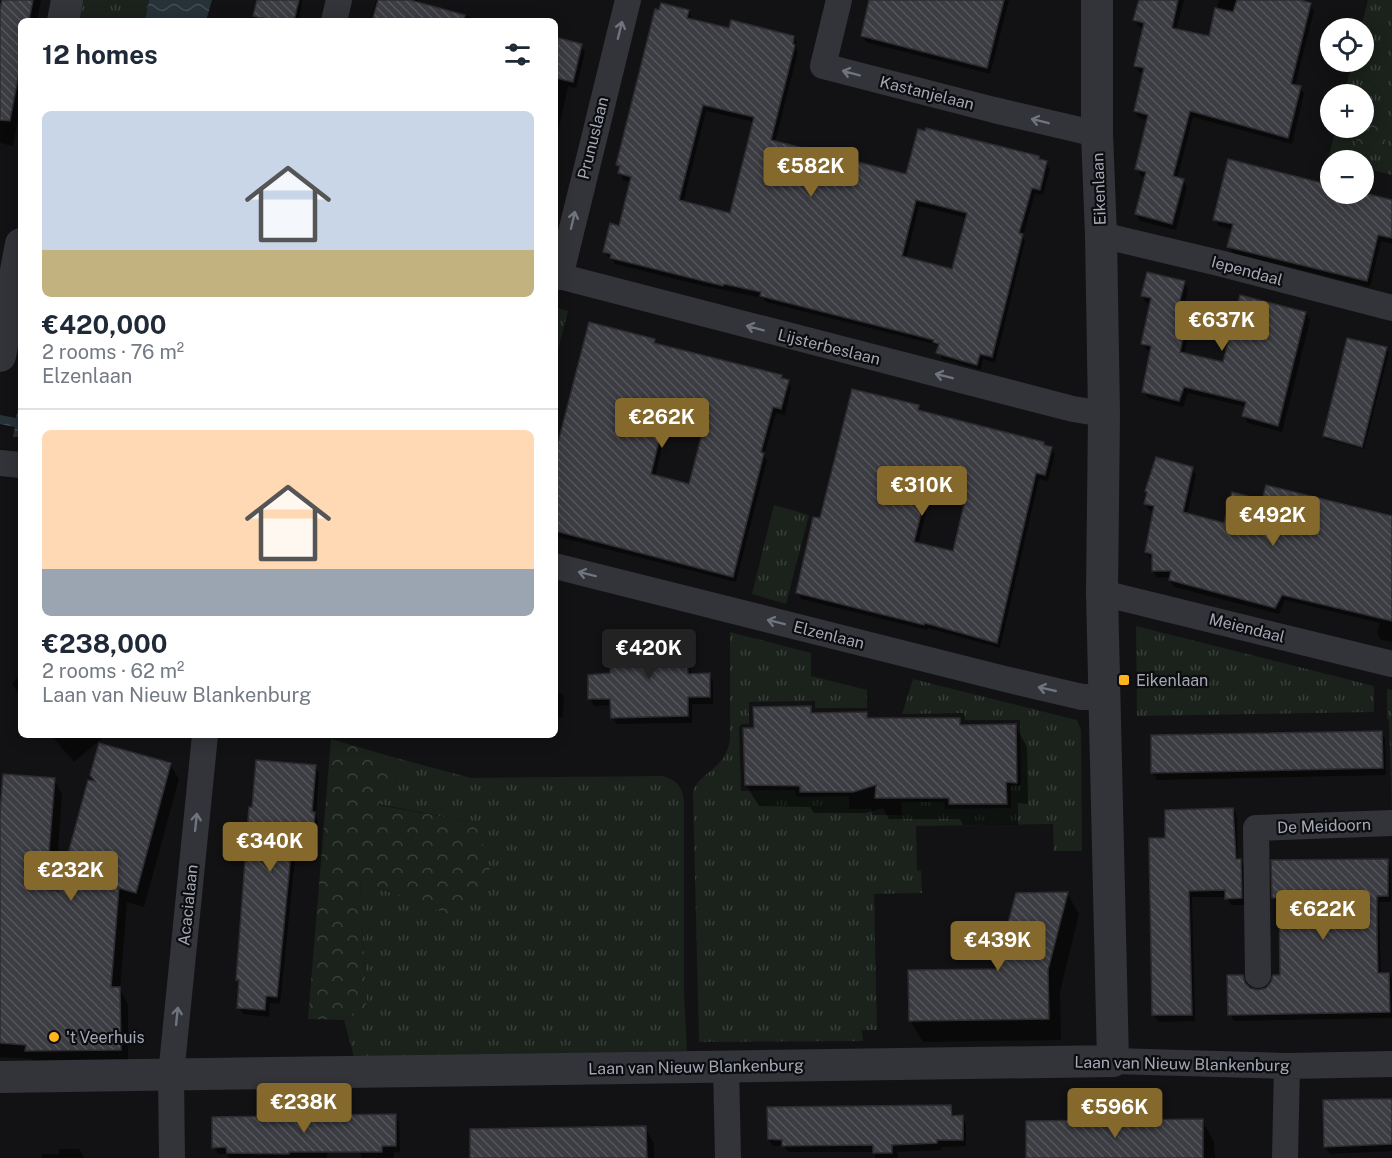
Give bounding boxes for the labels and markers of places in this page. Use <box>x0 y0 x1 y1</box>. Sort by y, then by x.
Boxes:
pin: €582K <box>769 147 853 198</box>
pin: €637K <box>1180 301 1264 352</box>
pin: €262K <box>620 398 704 449</box>
pin: €310K <box>880 466 964 517</box>
pin: €492K <box>1231 496 1315 547</box>
pin: €420K <box>607 629 691 680</box>
place label: Eikenlaan <box>1136 671 1208 690</box>
marker: Eikenlaan <box>1117 673 1131 687</box>
pin: €340K <box>228 822 312 873</box>
pin: €232K <box>29 851 113 902</box>
pin: €622K <box>1281 890 1365 941</box>
pin: €439K <box>956 921 1040 972</box>
place label: 't Veerhuis <box>66 1028 145 1047</box>
marker: 't Veerhuis <box>47 1030 61 1044</box>
pin: €238K <box>262 1083 346 1134</box>
pin: €596K <box>1073 1088 1157 1139</box>

